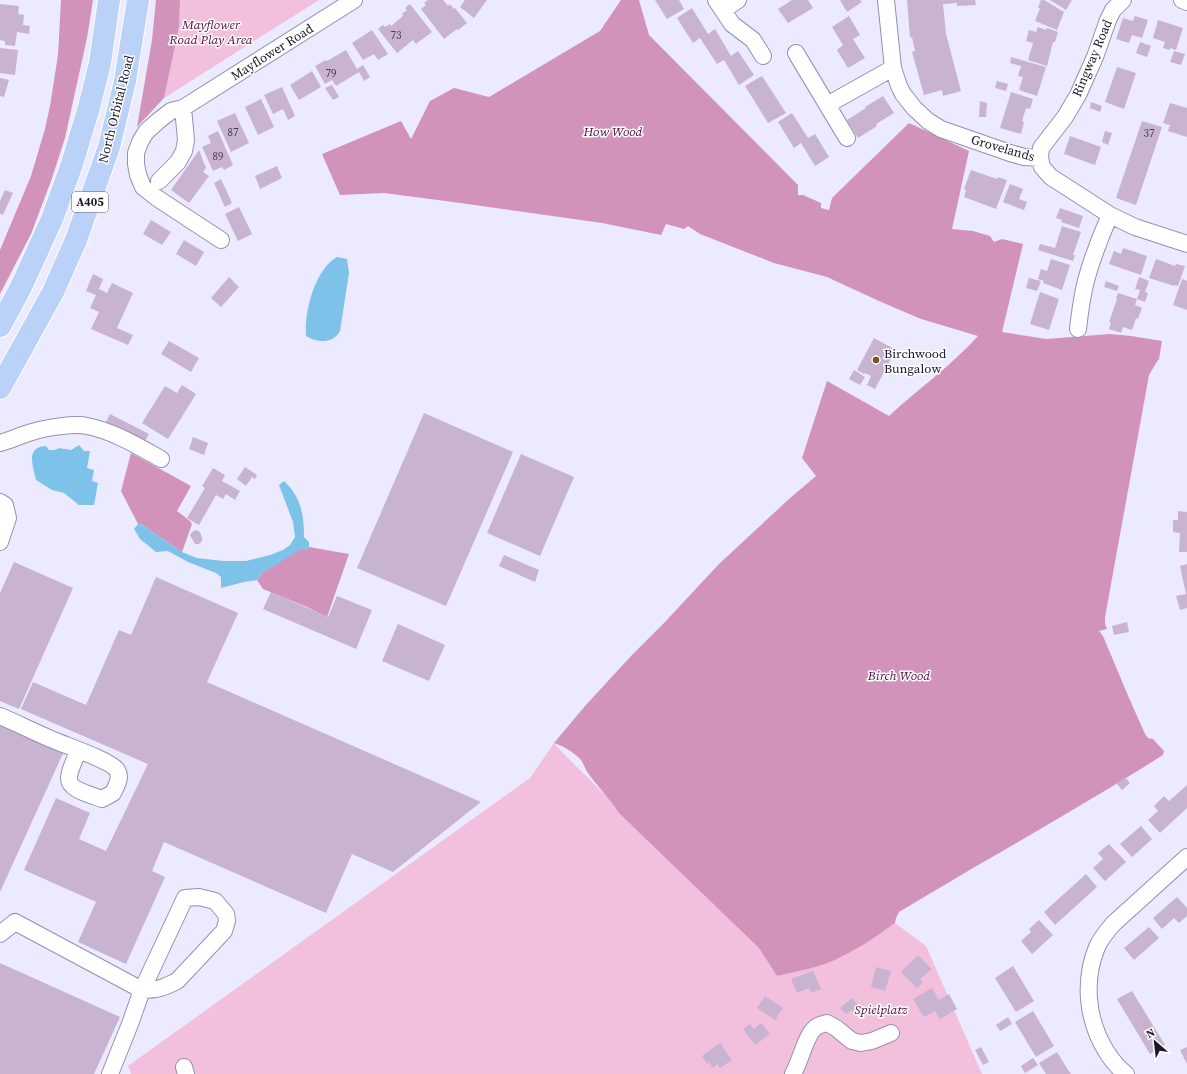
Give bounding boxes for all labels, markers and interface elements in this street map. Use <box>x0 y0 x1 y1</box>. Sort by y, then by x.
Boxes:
park label: Mayflower Road Play Area <box>168 16 253 48</box>
street label: Ringway Road <box>1068 16 1116 99</box>
street label: Mayflower Road <box>228 20 317 84</box>
house number: 73 <box>391 28 402 43</box>
street label: North Orbital Road <box>94 53 138 165</box>
house number: 79 <box>326 66 337 81</box>
park label: How Wood <box>583 123 643 140</box>
house number: 87 <box>228 125 239 140</box>
house number: 37 <box>1144 126 1155 141</box>
street label: Grovelands <box>969 131 1037 165</box>
house number: 89 <box>213 149 224 164</box>
road number: A405 <box>72 192 108 212</box>
place label: Birchwood Bungalow <box>884 345 947 377</box>
marker: Birchwood Bungalow <box>871 355 881 365</box>
park label: Birch Wood <box>867 667 930 684</box>
park label: Spielplatz <box>855 1001 908 1018</box>
north arrow <box>1135 1022 1175 1062</box>
text: N <box>1143 1025 1158 1042</box>

